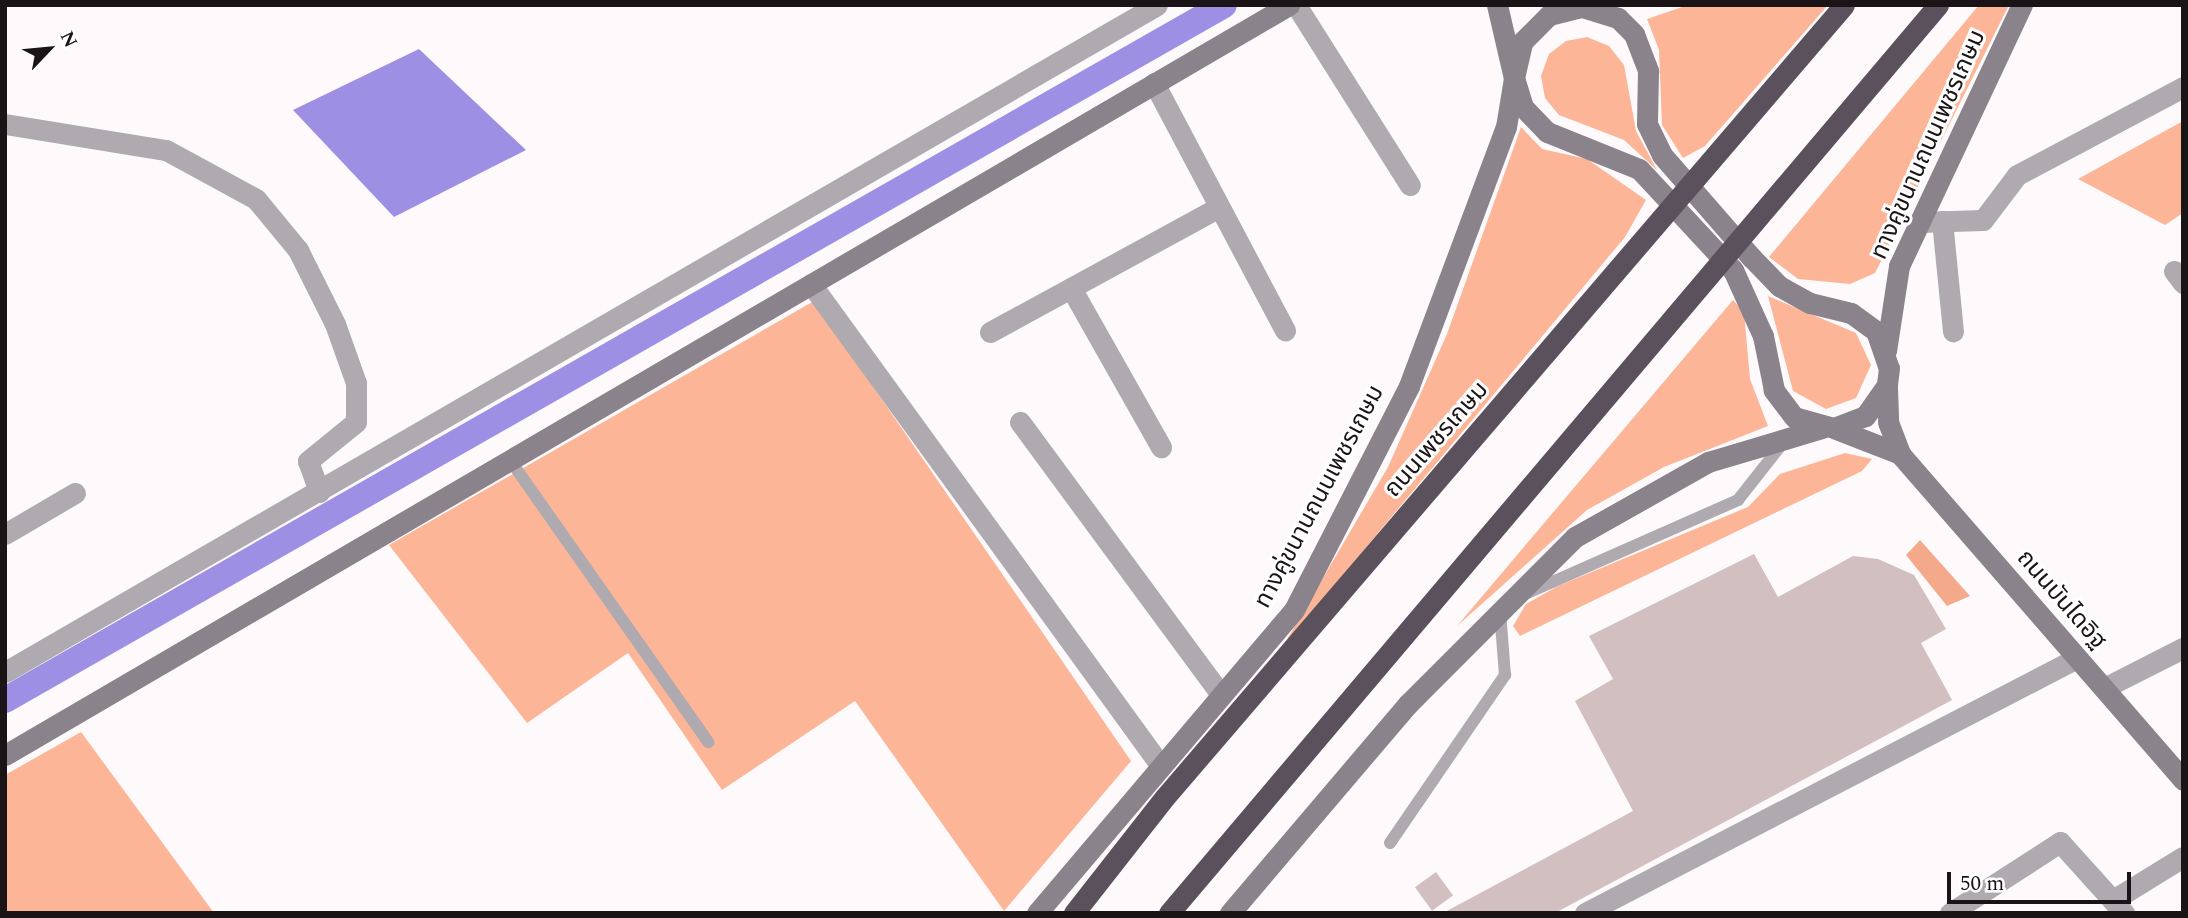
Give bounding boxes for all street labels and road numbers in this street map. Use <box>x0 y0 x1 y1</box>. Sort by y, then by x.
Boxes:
street label: ทางคู่ขนานถนนเพชรเกษม <box>1865 26 1993 264</box>
street label: ถนนเพชรเกษม <box>1379 376 1495 504</box>
street label: ทางคู่ขนานถนนเพชรเกษม <box>1249 381 1391 613</box>
street label: ถนนบันไดอิฐ <box>2010 545 2112 655</box>

